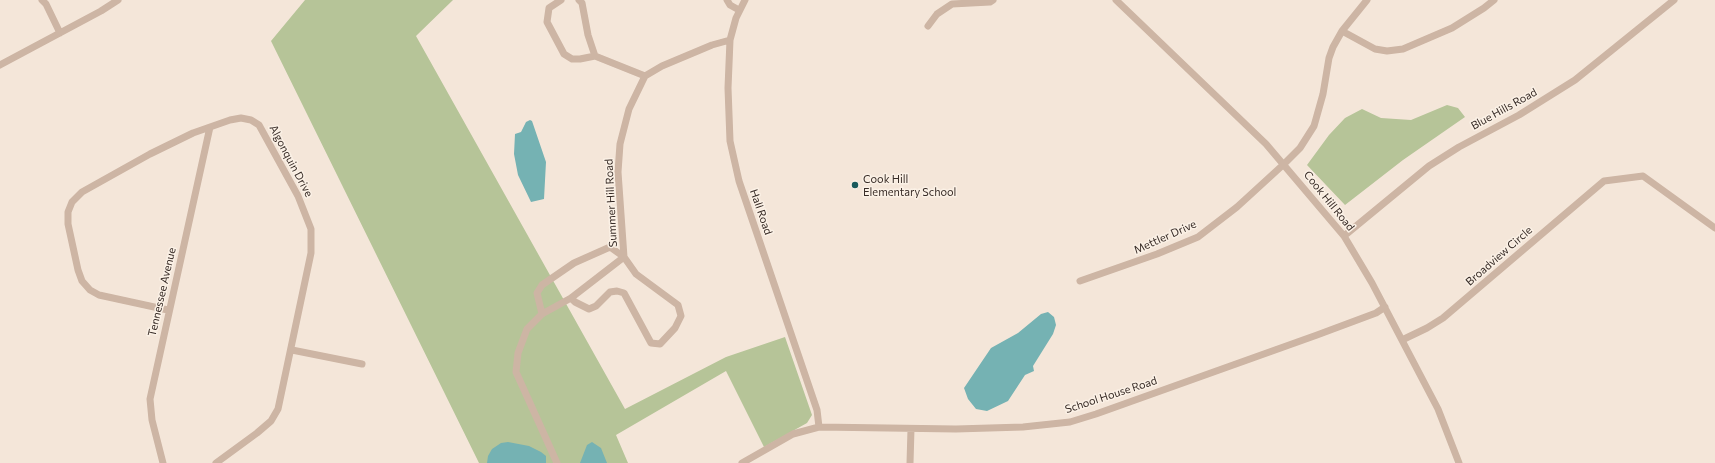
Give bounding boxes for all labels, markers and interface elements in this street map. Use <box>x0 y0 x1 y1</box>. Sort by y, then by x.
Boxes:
street label: Blue Hills Road <box>1469 85 1539 133</box>
street label: Algonquin Drive <box>267 123 315 199</box>
street label: Summer Hill Road <box>602 158 620 248</box>
street label: Cook Hill Road <box>1301 168 1357 234</box>
place label: Cook Hill Elementary School <box>863 172 956 198</box>
marker: Cook Hill Elementary School <box>850 180 860 190</box>
street label: Hall Road <box>747 187 775 237</box>
street label: Mettler Drive <box>1132 217 1198 257</box>
street label: Broadview Circle <box>1463 224 1535 288</box>
street label: Tennessee Avenue <box>145 246 179 338</box>
street label: School House Road <box>1063 374 1159 416</box>

